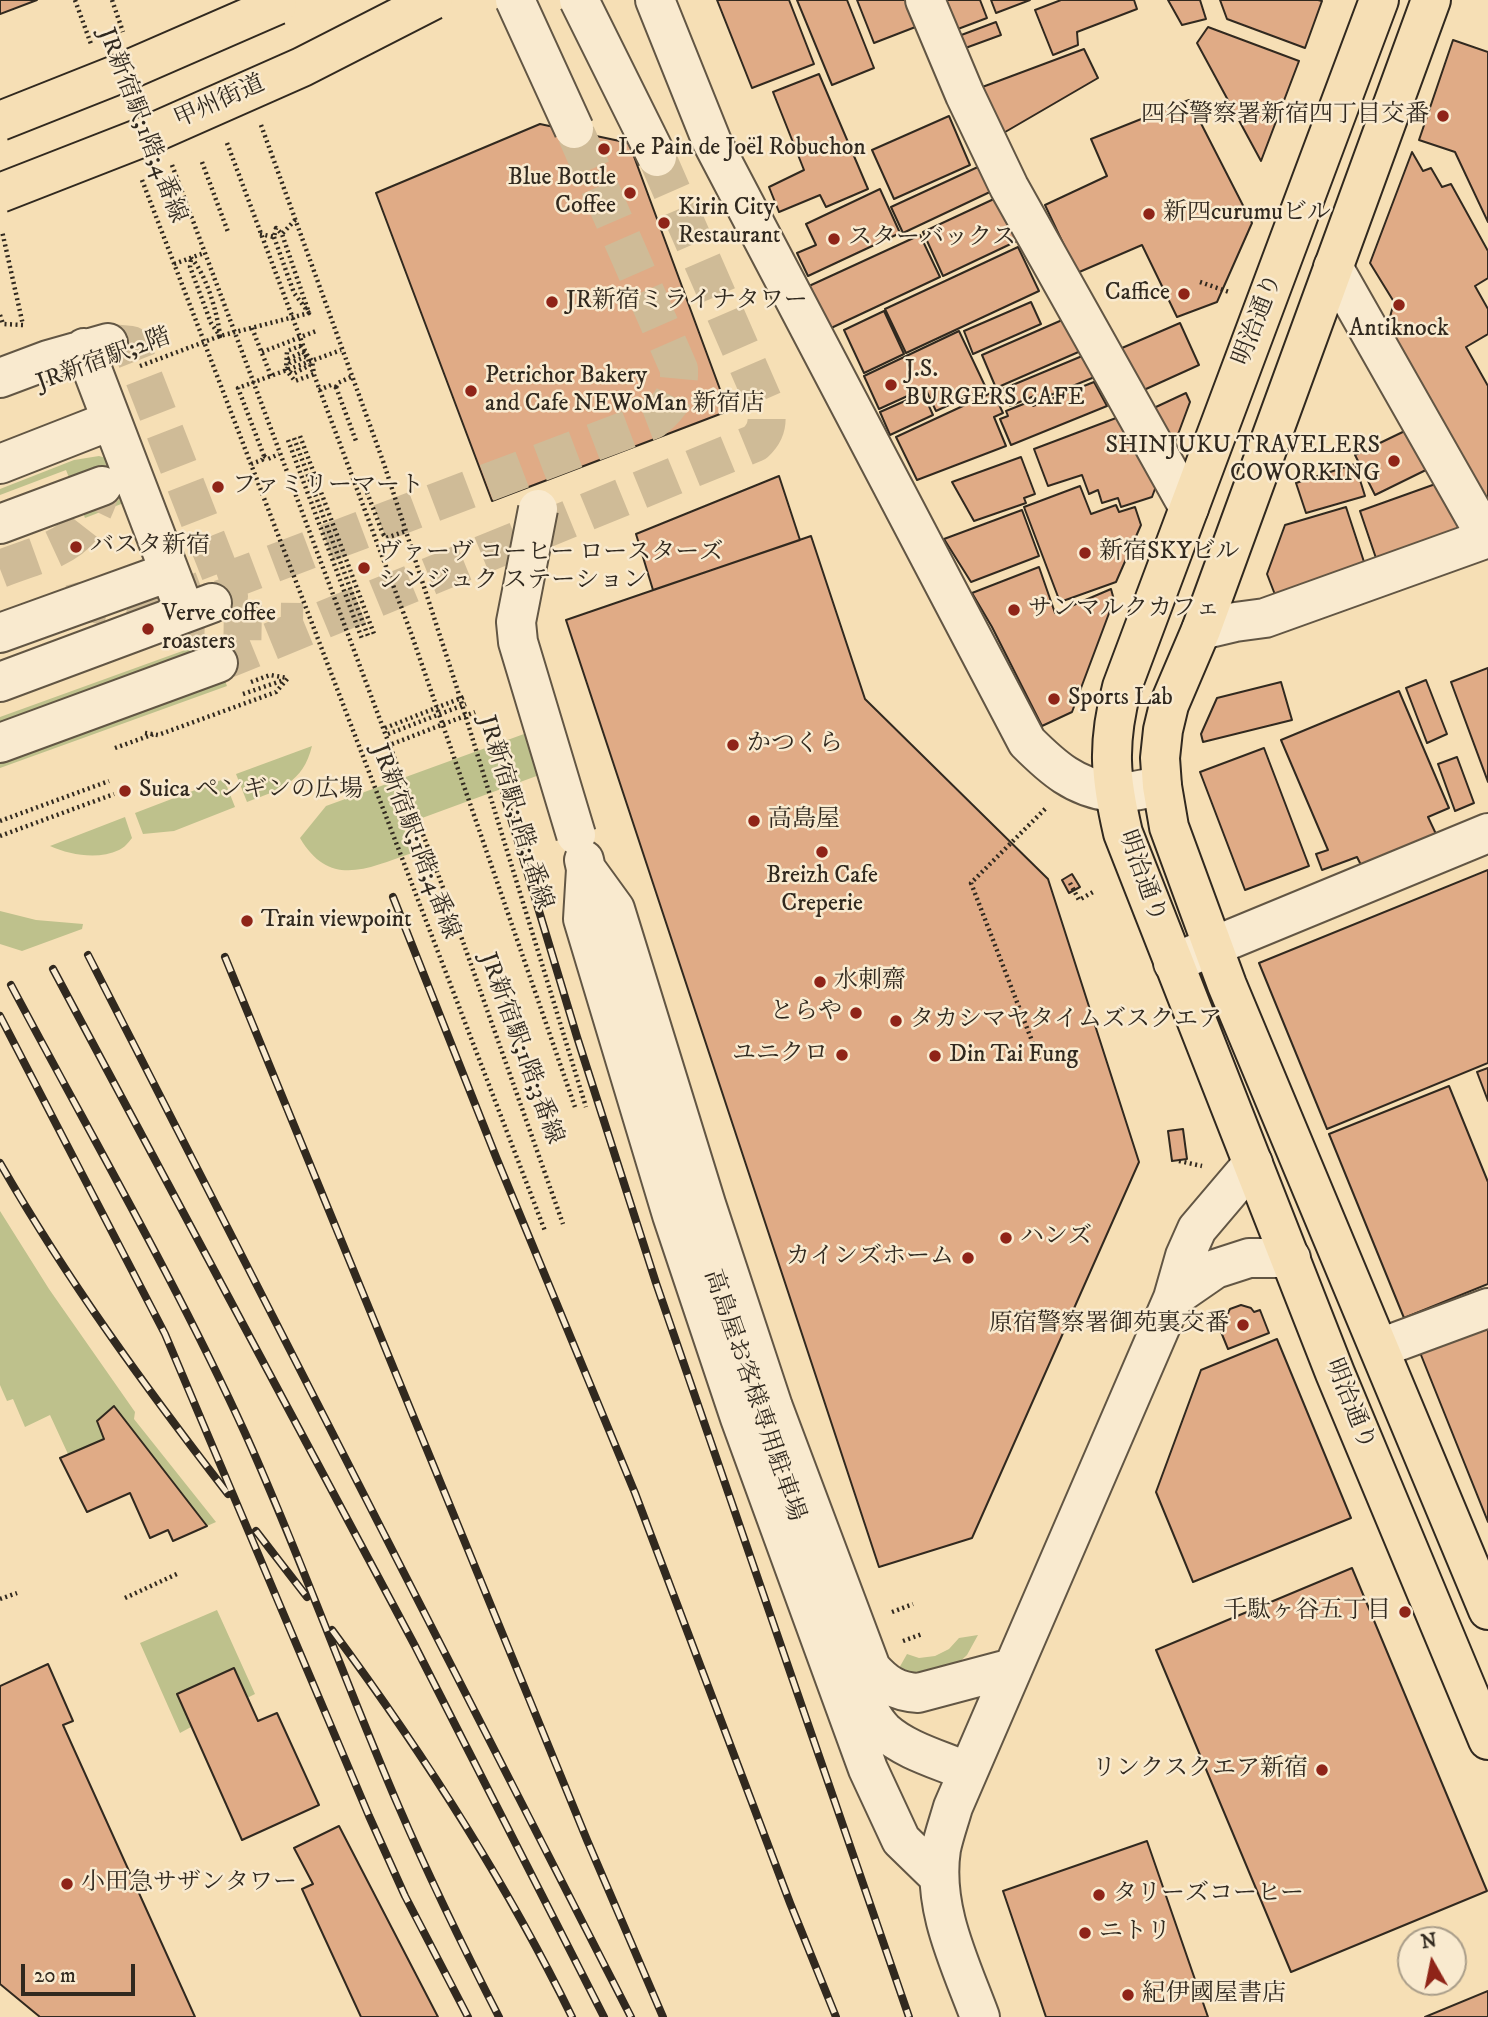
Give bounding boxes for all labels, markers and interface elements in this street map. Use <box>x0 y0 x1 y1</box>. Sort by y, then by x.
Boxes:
street label: JR新宿駅;1階;4番線 <box>91 24 191 228</box>
street label: 甲州街道 <box>170 70 270 136</box>
place label: 四谷警察署新宿四丁目交番 <box>1141 102 1429 130</box>
marker: 四谷警察署新宿四丁目交番 <box>1435 108 1451 124</box>
place label: Le Pain de Joël Robuchon <box>618 135 866 163</box>
marker: Le Pain de Joël Robuchon <box>596 141 612 157</box>
place label: Blue Bottle Coffee <box>508 165 616 221</box>
marker: Blue Bottle Coffee <box>622 185 638 201</box>
place label: Kirin City Restaurant <box>678 195 780 251</box>
place label: 新四curumuビル <box>1163 200 1331 228</box>
marker: 新四curumuビル <box>1141 206 1157 222</box>
marker: Kirin City Restaurant <box>656 215 672 231</box>
place label: スターバックス <box>848 225 1016 253</box>
marker: スターバックス <box>826 231 842 247</box>
street label: 明治通り <box>1228 270 1290 370</box>
place label: Caffice <box>1105 280 1170 308</box>
marker: Caffice <box>1176 286 1192 302</box>
place label: JR新宿ミライナタワー <box>566 288 808 316</box>
marker: JR新宿ミライナタワー <box>544 294 560 310</box>
marker: Antiknock <box>1391 297 1407 313</box>
place label: Antiknock <box>1349 316 1449 344</box>
street label: JR新宿駅;2階 <box>33 323 175 399</box>
place label: J.S. BURGERS CAFE <box>905 357 1085 413</box>
place label: Petrichor Bakery and Cafe NEWoMan 新宿店 <box>485 363 764 419</box>
marker: J.S. BURGERS CAFE <box>883 377 899 393</box>
marker: Petrichor Bakery and Cafe NEWoMan 新宿店 <box>463 383 479 399</box>
place label: SHINJUKU TRAVELERS COWORKING <box>1105 433 1380 489</box>
marker: SHINJUKU TRAVELERS COWORKING <box>1386 453 1402 469</box>
place label: ファミリーマート <box>232 473 424 501</box>
marker: ファミリーマート <box>210 479 226 495</box>
place label: バスタ新宿 <box>90 533 210 561</box>
marker: バスタ新宿 <box>68 539 84 555</box>
place label: 新宿SKYビル <box>1099 539 1240 567</box>
place label: ヴァーヴ コーヒー ロースターズ シンジュク ステーション <box>378 540 723 596</box>
marker: 新宿SKYビル <box>1077 545 1093 561</box>
marker: ヴァーヴ コーヒー ロースターズ シンジュク ステーション <box>356 560 372 576</box>
place label: サンマルクカフェ <box>1028 596 1220 624</box>
place label: Verve coffee roasters <box>162 601 276 657</box>
marker: サンマルクカフェ <box>1006 602 1022 618</box>
marker: Verve coffee roasters <box>140 621 156 637</box>
place label: Sports Lab <box>1068 685 1173 713</box>
marker: Sports Lab <box>1046 691 1062 707</box>
street label: JR新宿駅;1階;1番線 <box>471 712 557 914</box>
place label: かつくら <box>747 731 843 759</box>
marker: かつくら <box>725 737 741 753</box>
street label: JR新宿駅;1階;4番線 <box>364 740 464 944</box>
place label: Suica ペンギンの広場 <box>139 777 363 805</box>
marker: Suica ペンギンの広場 <box>117 783 133 799</box>
place label: 高島屋 <box>768 807 840 835</box>
marker: 高島屋 <box>746 813 762 829</box>
street label: 明治通り <box>1111 827 1171 927</box>
marker: Breizh Cafe Creperie <box>814 844 830 860</box>
place label: Breizh Cafe Creperie <box>766 863 878 919</box>
place label: Train viewpoint <box>261 907 412 935</box>
marker: Train viewpoint <box>239 913 255 929</box>
street label: JR新宿駅;1階;3番線 <box>472 949 568 1149</box>
place label: 水刺齋 <box>834 968 906 996</box>
marker: 水刺齋 <box>812 974 828 990</box>
place label: とらや <box>770 999 842 1027</box>
marker: とらや <box>848 1005 864 1021</box>
place label: タカシマヤタイムズスクエア <box>910 1007 1222 1035</box>
marker: タカシマヤタイムズスクエア <box>888 1013 904 1029</box>
place label: ユニクロ <box>732 1041 828 1069</box>
place label: Din Tai Fung <box>949 1042 1078 1070</box>
marker: ユニクロ <box>834 1047 850 1063</box>
marker: Din Tai Fung <box>927 1048 943 1064</box>
place label: ハンズ <box>1020 1224 1092 1252</box>
marker: ハンズ <box>998 1230 1014 1246</box>
place label: カインズホーム <box>786 1244 954 1272</box>
marker: カインズホーム <box>960 1250 976 1266</box>
street label: 高島屋お客様専用駐車場 <box>696 1267 810 1525</box>
place label: 原宿警察署御苑裏交番 <box>989 1311 1229 1339</box>
marker: 原宿警察署御苑裏交番 <box>1235 1317 1251 1333</box>
street label: 明治通り <box>1318 1355 1380 1455</box>
place label: 千駄ヶ谷五丁目 <box>1223 1598 1391 1626</box>
marker: 千駄ヶ谷五丁目 <box>1397 1604 1413 1620</box>
place label: リンクスクエア新宿 <box>1092 1756 1308 1784</box>
marker: リンクスクエア新宿 <box>1314 1762 1330 1778</box>
place label: 小田急サザンタワー <box>81 1870 297 1898</box>
marker: 小田急サザンタワー <box>59 1876 75 1892</box>
place label: タリーズコーヒー <box>1113 1881 1304 1909</box>
marker: タリーズコーヒー <box>1091 1887 1107 1903</box>
place label: ニトリ <box>1099 1919 1171 1947</box>
marker: ニトリ <box>1077 1925 1093 1941</box>
north arrow <box>1397 1926 1467 1996</box>
text: N <box>1419 1929 1438 1954</box>
scale bar <box>24 1951 138 1995</box>
text: 20 m <box>34 1963 76 1989</box>
place label: 紀伊國屋書店 <box>1142 1981 1286 2009</box>
marker: 紀伊國屋書店 <box>1120 1987 1136 2003</box>

